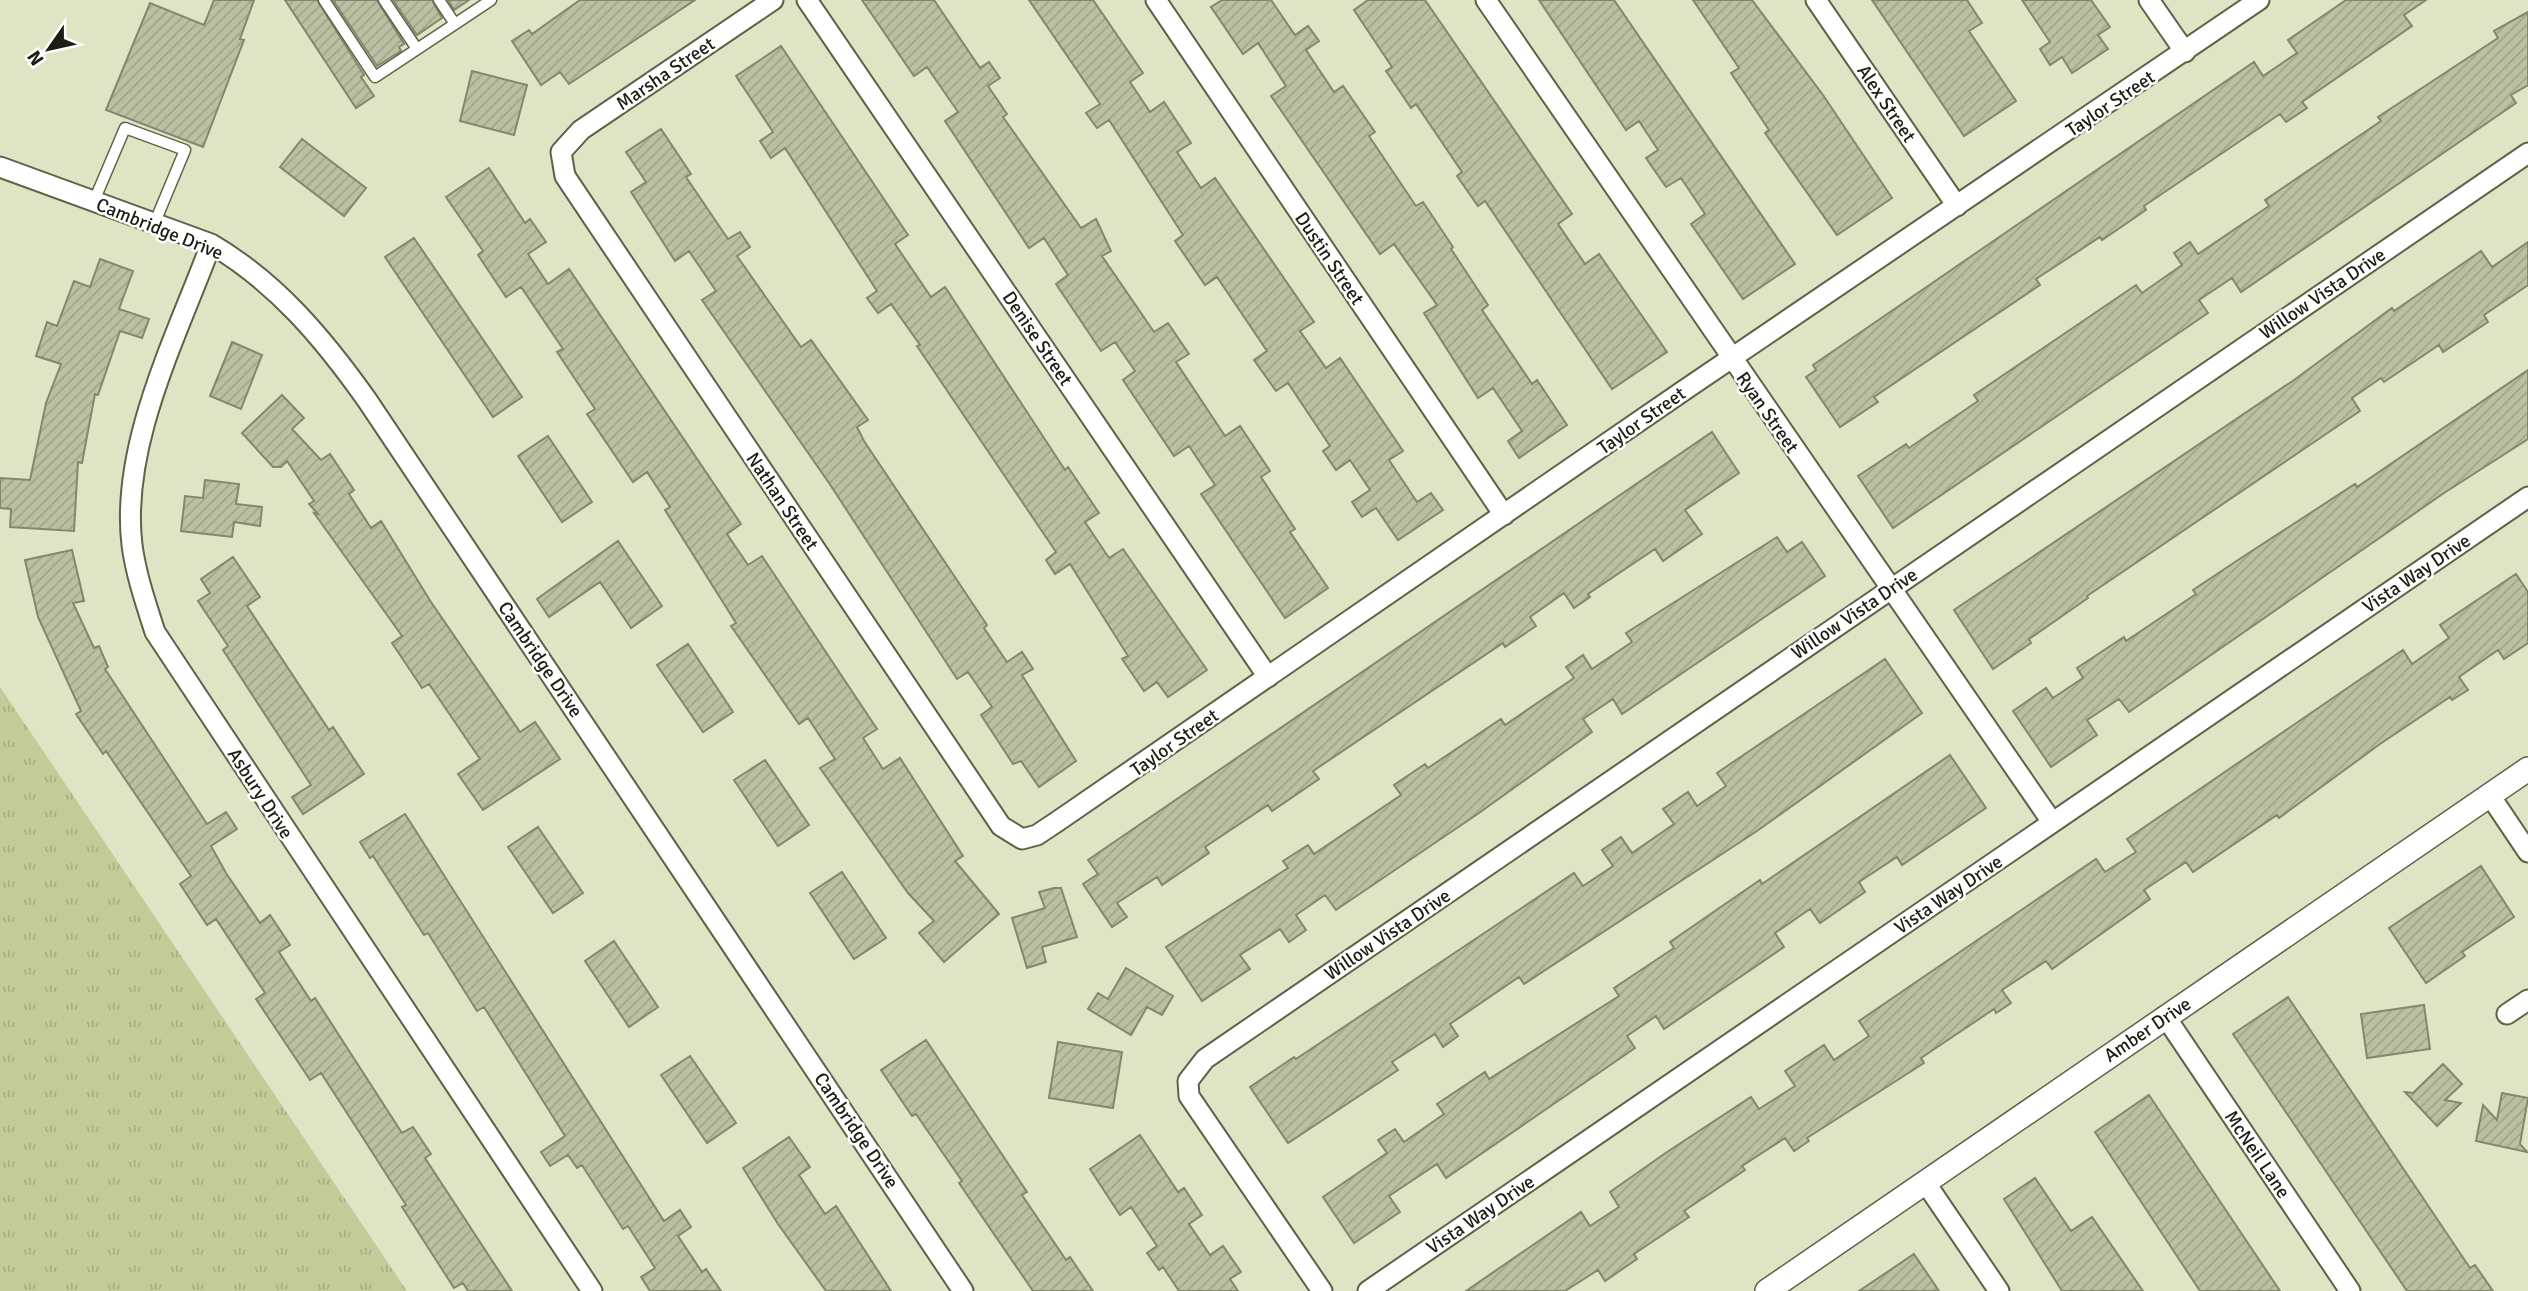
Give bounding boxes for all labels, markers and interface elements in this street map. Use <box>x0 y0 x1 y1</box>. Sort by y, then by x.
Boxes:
north arrow <box>14 14 84 84</box>
street label: Marsha Street <box>612 32 720 116</box>
text: N <box>22 46 49 70</box>
street label: Alex Street <box>1851 60 1921 147</box>
street label: Taylor Street <box>2061 65 2160 142</box>
street label: Cambridge Drive <box>93 193 227 265</box>
street label: Dustin Street <box>1289 207 1369 310</box>
street label: Willow Vista Drive <box>2255 243 2390 345</box>
street label: Denise Street <box>997 287 1078 391</box>
street label: Ryan Street <box>1730 367 1804 458</box>
street label: Taylor Street <box>1593 381 1691 460</box>
street label: Nathan Street <box>741 448 824 555</box>
street label: Vista Way Drive <box>2358 529 2475 619</box>
street label: Willow Vista Drive <box>1787 563 1922 665</box>
street label: Cambridge Drive <box>493 597 588 722</box>
street label: Taylor Street <box>1126 703 1224 782</box>
street label: Asbury Drive <box>222 744 298 843</box>
street label: Vista Way Drive <box>1890 850 2007 940</box>
street label: Willow Vista Drive <box>1320 884 1455 986</box>
street label: Amber Drive <box>2099 992 2196 1068</box>
street label: Cambridge Drive <box>809 1068 904 1193</box>
street label: McNeil Lane <box>2219 1106 2295 1203</box>
street label: Vista Way Drive <box>1422 1170 1539 1260</box>

